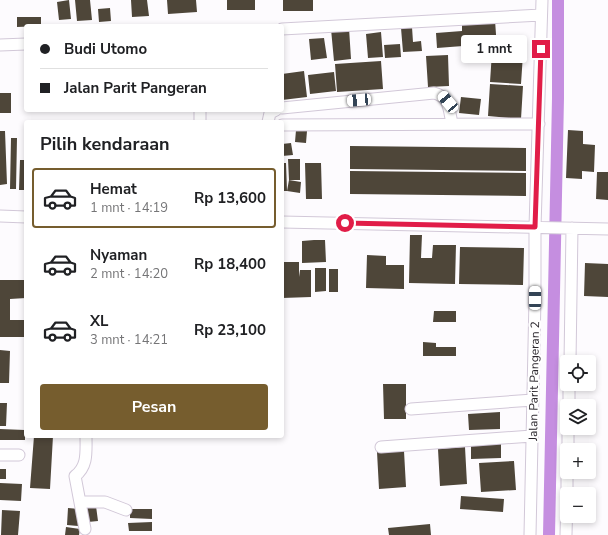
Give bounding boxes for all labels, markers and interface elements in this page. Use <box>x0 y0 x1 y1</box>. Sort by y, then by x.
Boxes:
callout: 1 mnt <box>461 35 527 63</box>
text: Budi Utomo <box>64 39 147 59</box>
text: 1 mnt <box>476 40 512 58</box>
route end <box>532 40 550 58</box>
text: Jalan Parit Pangeran <box>64 78 207 98</box>
car <box>436 89 460 115</box>
car <box>347 93 371 107</box>
text: Pilih kendaraan <box>40 132 170 156</box>
text: Hemat <box>90 179 137 199</box>
icon: car <box>42 180 78 216</box>
text: Rp 13,600 <box>194 188 266 208</box>
text: 1 mnt · 14:19 <box>90 199 168 217</box>
route start <box>336 214 354 232</box>
text: Nyaman <box>90 245 147 265</box>
icon: car <box>42 246 78 282</box>
text: Rp 18,400 <box>194 254 266 274</box>
text: 2 mnt · 14:20 <box>90 265 168 283</box>
car <box>529 286 541 310</box>
text: XL <box>90 311 109 331</box>
icon: car <box>42 312 78 348</box>
text: Rp 23,100 <box>194 320 266 340</box>
street label: Jalan Parit Pangeran 2 <box>525 321 543 442</box>
text: 3 mnt · 14:21 <box>90 331 168 349</box>
map controls <box>560 355 596 523</box>
button: locate <box>560 355 596 391</box>
button: Pesan <box>40 384 268 430</box>
button: layers <box>560 399 596 435</box>
button: + <box>560 443 596 479</box>
button: − <box>560 487 596 523</box>

